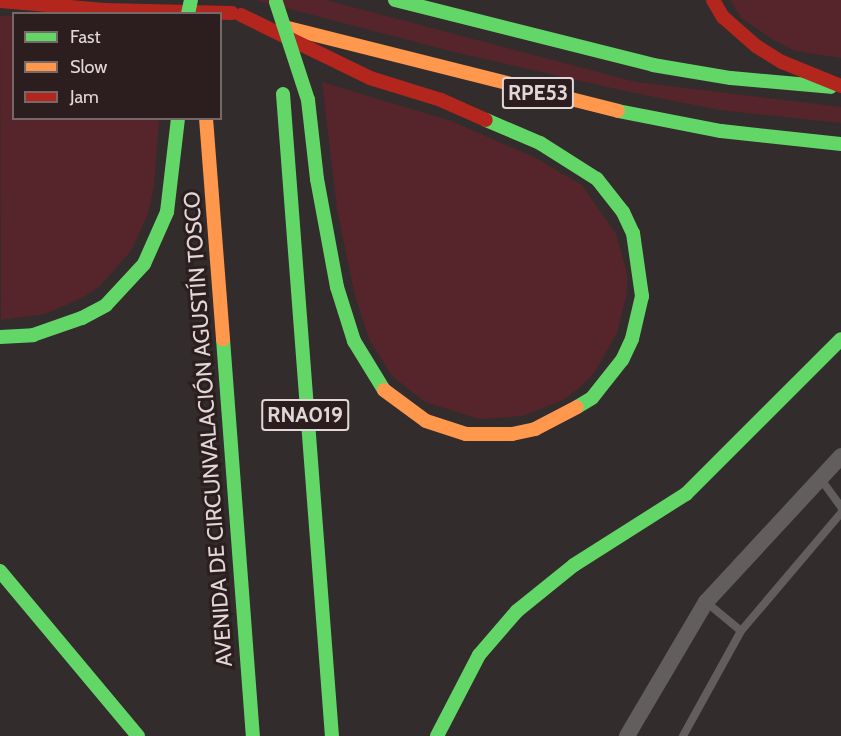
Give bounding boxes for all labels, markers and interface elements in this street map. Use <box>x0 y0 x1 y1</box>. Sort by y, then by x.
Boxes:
legend <box>12 12 222 120</box>
text: Fast <box>70 26 101 48</box>
text: Slow <box>70 56 107 78</box>
road number: RPE53 <box>500 75 576 111</box>
text: Jam <box>70 86 99 108</box>
street label: AVENIDA DE CIRCUNVALACIÓN AGUSTÍN TOSCO <box>178 190 238 668</box>
road number: RNA019 <box>260 397 350 433</box>

